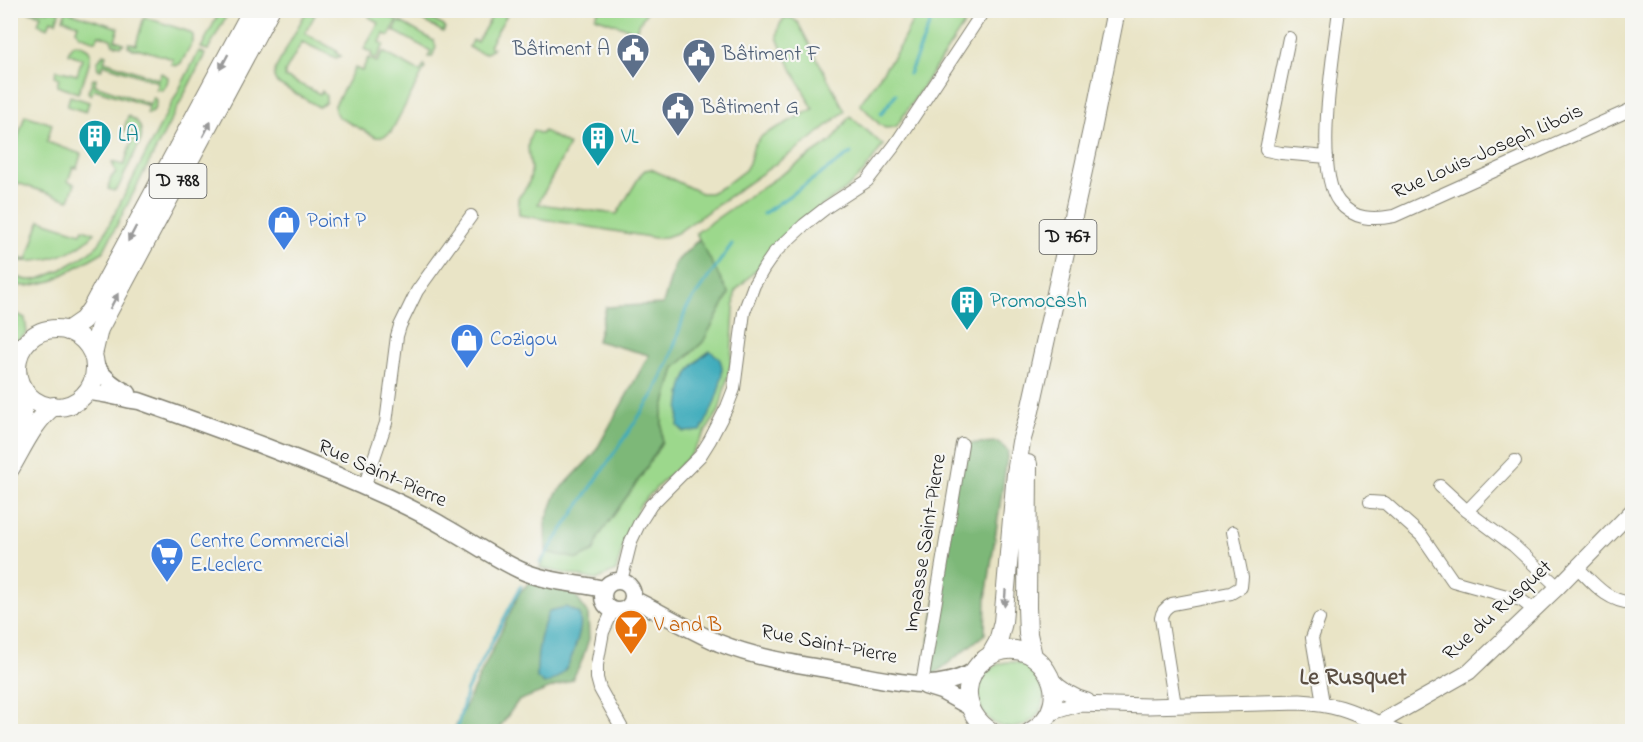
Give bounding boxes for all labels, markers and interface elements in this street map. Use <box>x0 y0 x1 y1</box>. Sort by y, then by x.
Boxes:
public building icon: Bâtiment A <box>615 32 651 79</box>
place label: Bâtiment A <box>511 35 610 65</box>
public building icon: Bâtiment F <box>681 37 717 84</box>
place label: Bâtiment F <box>721 40 821 70</box>
one-way arrow <box>219 54 229 71</box>
public building icon: Bâtiment G <box>660 90 696 137</box>
place label: Bâtiment G <box>700 93 799 123</box>
street label: Rue Louis-Joseph Libois <box>1388 96 1588 208</box>
building icon: LA <box>77 118 113 165</box>
one-way arrow <box>202 120 212 137</box>
building icon: VL <box>580 120 616 167</box>
place label: LA <box>118 121 139 151</box>
place label: VL <box>620 123 639 153</box>
road number: D 788 <box>150 164 207 198</box>
shop icon: Point P <box>266 204 302 251</box>
place label: Point P <box>307 207 366 237</box>
road number: D 767 <box>1040 220 1096 254</box>
one-way arrow <box>127 225 137 242</box>
building icon: Promocash <box>949 284 985 331</box>
place label: Promocash <box>990 287 1087 317</box>
one-way arrow <box>109 292 119 309</box>
shop icon: Cozigou <box>449 322 485 369</box>
place label: Cozigou <box>490 325 557 357</box>
street label: Rue Saint-Pierre <box>313 432 452 516</box>
street label: Impasse Saint-Pierre <box>897 451 955 634</box>
place label: Centre Commercial E.Leclerc <box>190 527 348 581</box>
supermarket icon: Centre Commercial E.Leclerc <box>149 536 185 583</box>
street label: Rue du Rusquet <box>1436 553 1560 669</box>
one-way arrow <box>1001 589 1010 608</box>
bar icon: V and B <box>613 608 649 655</box>
place label: V and B <box>653 611 722 641</box>
street label: Rue Saint-Pierre <box>758 617 900 673</box>
district label: Le Rusquet <box>1299 661 1408 696</box>

